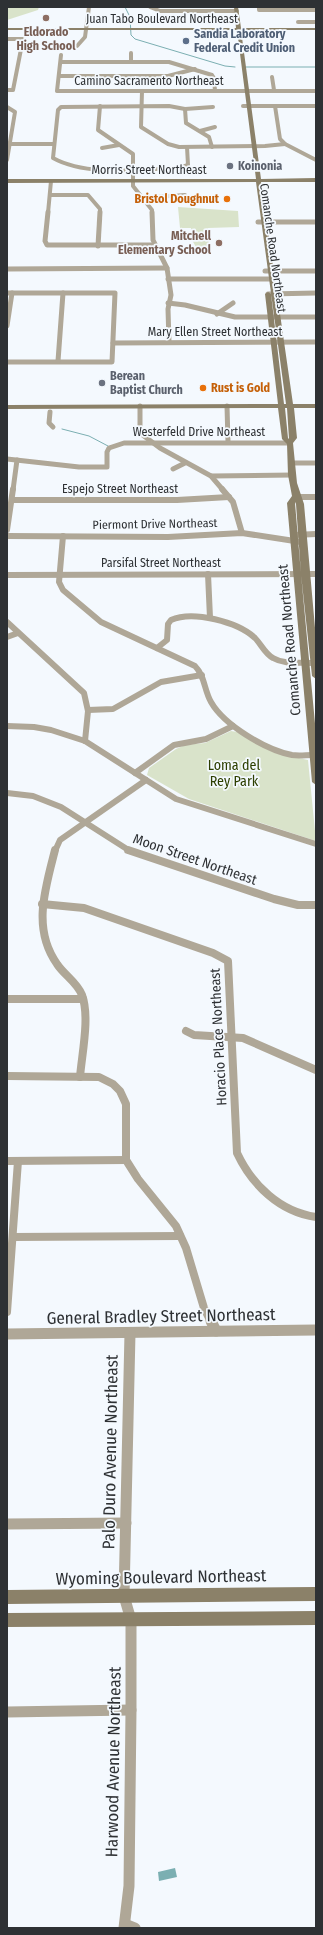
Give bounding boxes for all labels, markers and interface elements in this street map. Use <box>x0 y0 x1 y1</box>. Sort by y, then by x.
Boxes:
street label: Juan Tabo Boulevard Northeast <box>86 12 238 26</box>
marker: Eldorado High School <box>41 13 51 23</box>
place label: Eldorado High School <box>17 25 76 53</box>
place label: Sandia Laboratory Federal Credit Union <box>194 27 295 55</box>
marker: Sandia Laboratory Federal Credit Union <box>181 36 191 46</box>
street label: Camino Sacramento Northeast <box>74 74 224 88</box>
place label: Koinonia <box>238 159 282 173</box>
marker: Koinonia <box>225 161 235 171</box>
street label: Morris Street Northeast <box>91 163 207 177</box>
street label: Comanche Road Northeast <box>257 183 289 314</box>
place label: Bristol Doughnut <box>135 192 220 206</box>
marker: Bristol Doughnut <box>222 194 232 204</box>
place label: Mitchell Elementary School <box>118 229 212 257</box>
marker: Mitchell Elementary School <box>214 238 224 248</box>
street label: Mary Ellen Street Northeast <box>148 325 282 339</box>
place label: Berean Baptist Church <box>110 369 183 397</box>
marker: Berean Baptist Church <box>97 378 107 388</box>
place label: Rust is Gold <box>211 381 270 395</box>
marker: Rust is Gold <box>198 383 208 393</box>
street label: Westerfeld Drive Northeast <box>133 425 265 439</box>
street label: Espejo Street Northeast <box>62 482 178 496</box>
street label: Piermont Drive Northeast <box>92 516 218 532</box>
street label: Parsifal Street Northeast <box>101 556 221 570</box>
street label: Comanche Road Northeast <box>274 563 305 716</box>
park label: Loma del Rey Park <box>208 757 260 790</box>
street label: Moon Street Northeast <box>131 830 259 889</box>
street label: Horacio Place Northeast <box>206 967 231 1106</box>
street label: General Bradley Street Northeast <box>46 1304 276 1329</box>
street label: Palo Duro Avenue Northeast <box>98 1354 123 1550</box>
street label: Wyoming Boulevard Northeast <box>56 1565 267 1590</box>
street label: Harwood Avenue Northeast <box>101 1666 126 1858</box>

